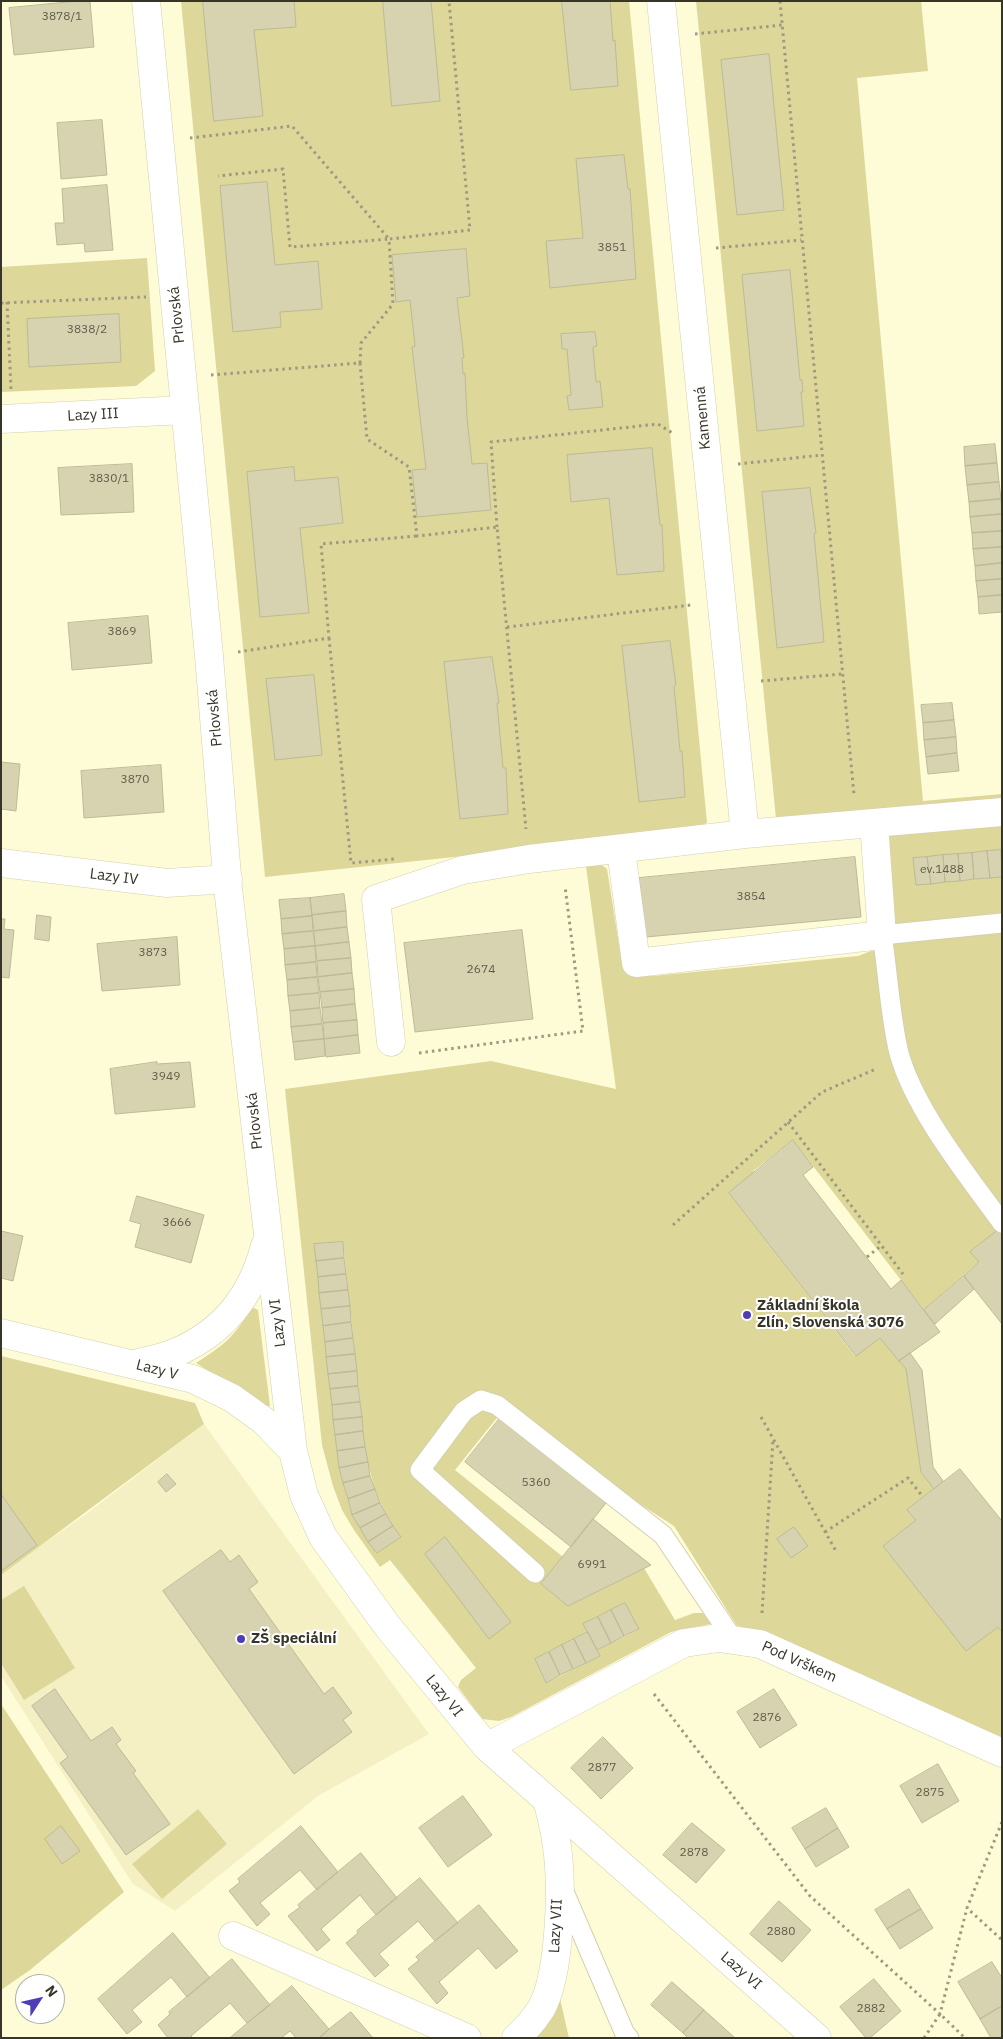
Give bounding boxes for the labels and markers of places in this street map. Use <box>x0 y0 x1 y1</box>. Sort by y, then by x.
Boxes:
place label: Základní škola Zlín, Slovenská 3076 <box>757 1297 904 1332</box>
marker: Základní škola Zlín, Slovenská 3076 <box>741 1309 753 1321</box>
place label: ZŠ speciální <box>251 1630 336 1648</box>
marker: ZŠ speciální <box>235 1633 247 1645</box>

